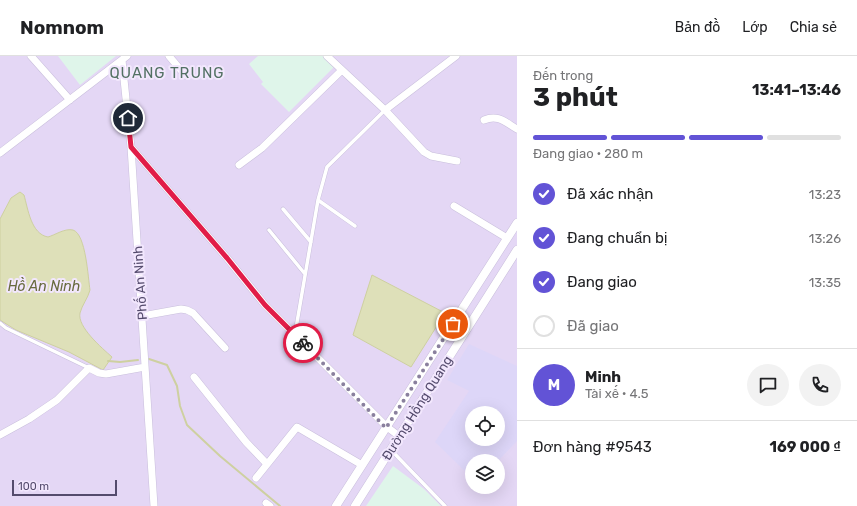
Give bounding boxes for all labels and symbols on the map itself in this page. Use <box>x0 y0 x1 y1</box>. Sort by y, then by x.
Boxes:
district label: QUANG TRUNG <box>109 64 225 82</box>
pin <box>111 101 145 135</box>
street label: Phố An Ninh <box>129 245 150 321</box>
water label: Hồ An Ninh <box>8 277 80 295</box>
pin <box>436 307 470 341</box>
courier <box>283 323 323 363</box>
street label: Đường Hồng Quang <box>378 353 456 463</box>
scale bar <box>12 478 117 497</box>

